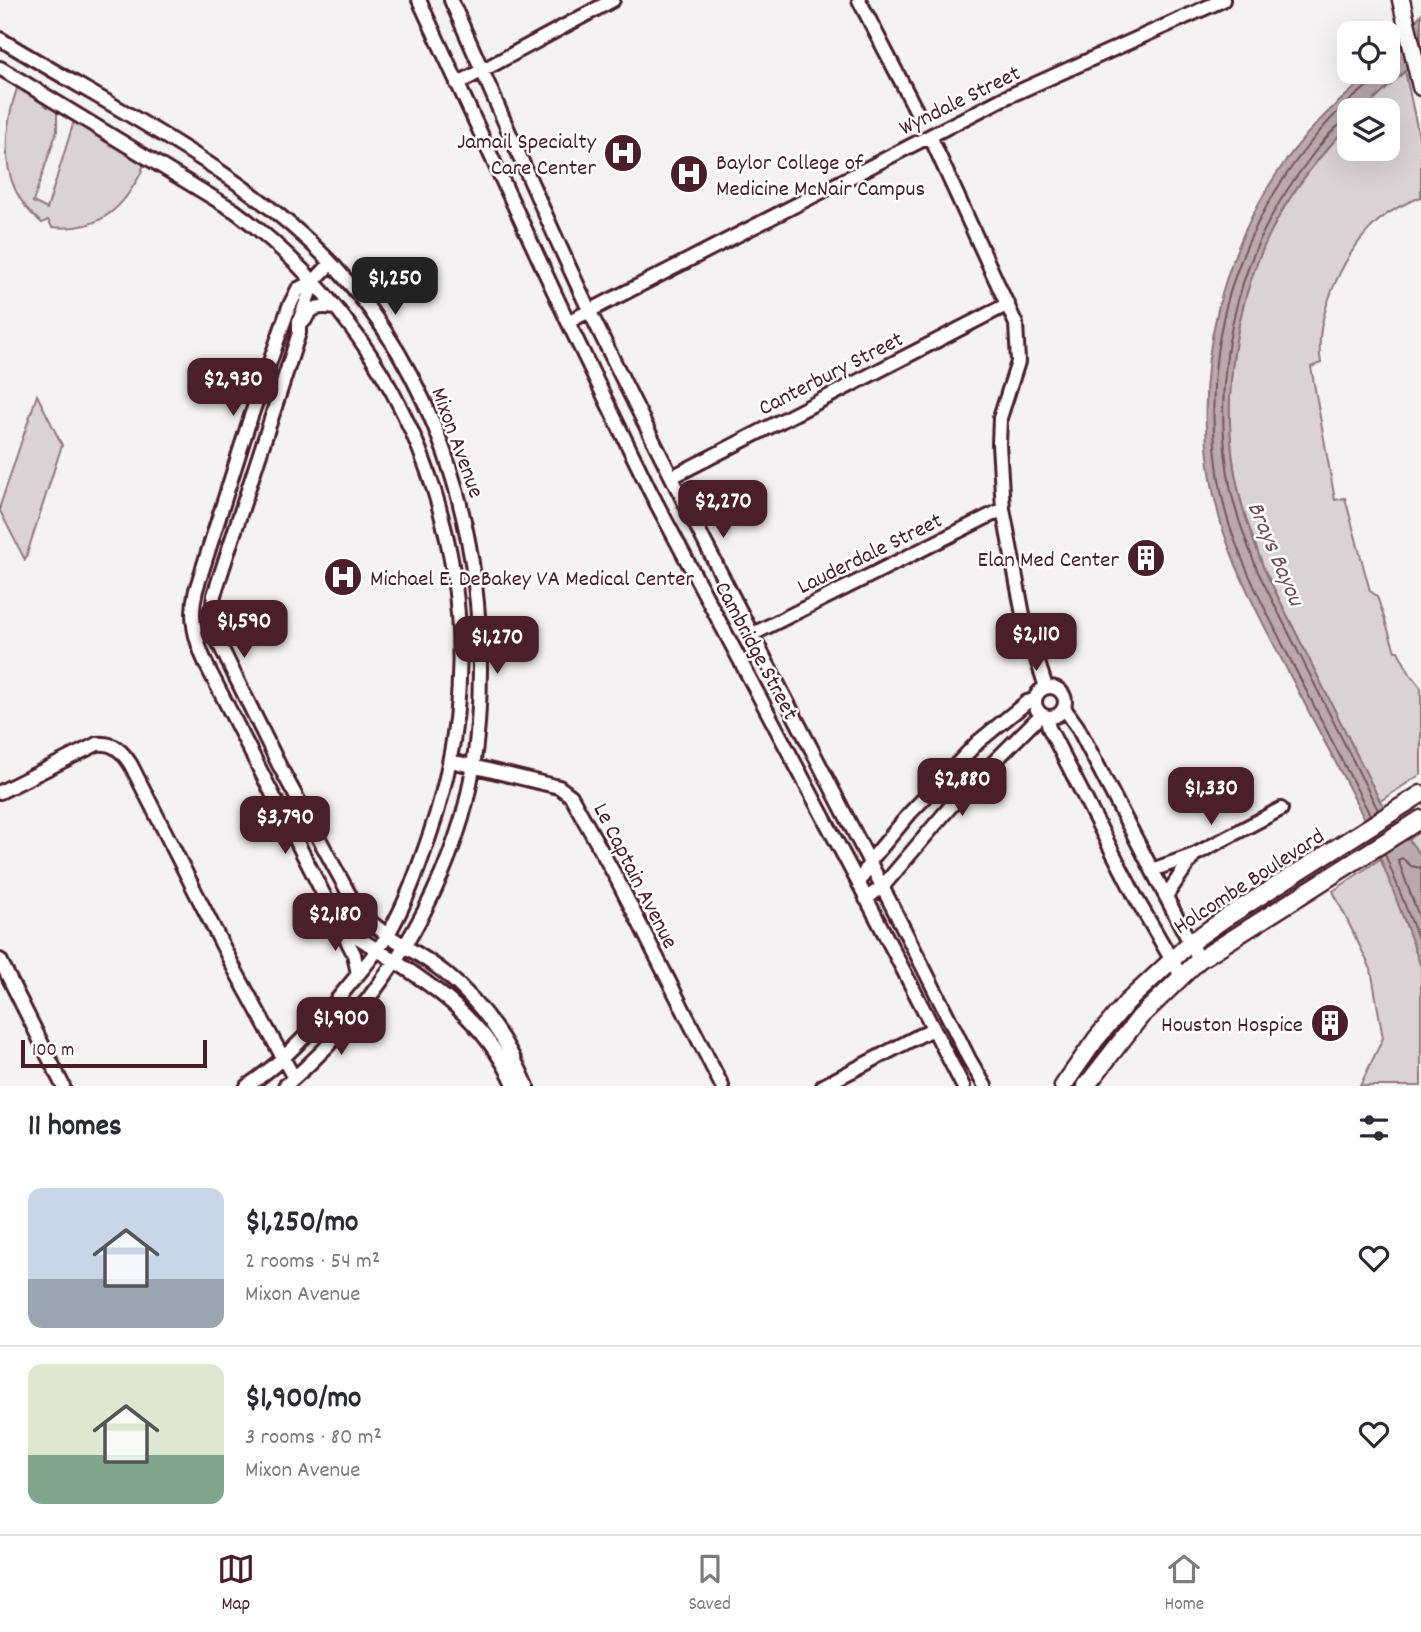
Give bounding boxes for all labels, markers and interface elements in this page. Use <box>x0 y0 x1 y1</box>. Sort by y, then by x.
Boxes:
map controls <box>1337 21 1400 161</box>
button: locate <box>1337 21 1400 84</box>
street label: Wyndale Street <box>894 58 1027 146</box>
button: layers <box>1337 98 1400 161</box>
place label: Jamail Specialty Care Center <box>457 127 597 186</box>
hospital icon: Jamail Specialty Care Center <box>602 132 644 174</box>
place label: Baylor College of Medicine McNair Campus <box>716 148 925 207</box>
hospital icon: Baylor College of Medicine McNair Campus <box>668 153 710 195</box>
pin: $1,250 <box>338 258 452 317</box>
text: $1,250 <box>368 263 422 296</box>
street label: Canterbury Street <box>753 324 910 426</box>
pin: $2,930 <box>176 358 290 418</box>
text: $2,930 <box>203 364 263 397</box>
street label: Mixon Avenue <box>420 383 491 503</box>
pin: $2,270 <box>666 480 780 540</box>
text: $2,270 <box>694 486 752 519</box>
water label: Brays Bayou <box>1237 497 1312 613</box>
street label: Lauderdale Street <box>792 506 949 605</box>
building icon: Elan Med Center <box>1125 537 1167 579</box>
place label: Elan Med Center <box>978 545 1119 578</box>
hospital icon: Michael E. DeBakey VA Medical Center <box>322 556 364 598</box>
place label: Michael E. DeBakey VA Medical Center <box>370 564 694 597</box>
street label: Cambridge Street <box>704 576 805 727</box>
pin: $1,590 <box>187 600 301 660</box>
text: $1,590 <box>217 606 271 639</box>
pin: $2,110 <box>979 614 1093 673</box>
pin: $1,270 <box>440 616 554 676</box>
text: $2,110 <box>1012 619 1060 652</box>
text: $1,270 <box>471 622 523 655</box>
pin: $2,880 <box>905 758 1019 818</box>
text: $2,880 <box>933 764 991 797</box>
pin: $1,330 <box>1154 768 1268 827</box>
text: $1,330 <box>1184 773 1238 806</box>
pin: $3,790 <box>228 796 342 856</box>
street label: Le Captain Avenue <box>583 798 685 955</box>
text: $3,790 <box>256 802 314 835</box>
street label: Holcombe Boulevard <box>1168 822 1332 944</box>
pin: $2,180 <box>278 894 392 953</box>
text: $2,180 <box>309 899 361 932</box>
pin: $1,900 <box>284 998 398 1057</box>
building icon: Houston Hospice <box>1309 1002 1351 1044</box>
text: $1,900 <box>313 1003 369 1036</box>
place label: Houston Hospice <box>1161 1010 1303 1043</box>
scale bar <box>21 1037 206 1069</box>
text: 100 m <box>32 1038 74 1065</box>
text: 11 homes <box>28 1107 122 1150</box>
icon: filters <box>1355 1109 1393 1147</box>
text: $1,250/mo <box>245 1203 358 1246</box>
icon: home <box>84 1216 168 1300</box>
icon: heart <box>1355 1239 1393 1277</box>
text: 2 rooms · 54 m² <box>245 1246 380 1279</box>
text: Mixon Avenue <box>245 1279 360 1312</box>
text: $1,900/mo <box>245 1379 361 1422</box>
icon: home <box>84 1392 168 1476</box>
icon: heart <box>1355 1415 1393 1453</box>
text: 3 rooms · 80 m² <box>245 1422 382 1455</box>
text: Mixon Avenue <box>245 1455 360 1488</box>
tab: Map <box>217 1550 255 1619</box>
tab: Saved <box>688 1550 731 1619</box>
tab: Home <box>1165 1550 1204 1619</box>

